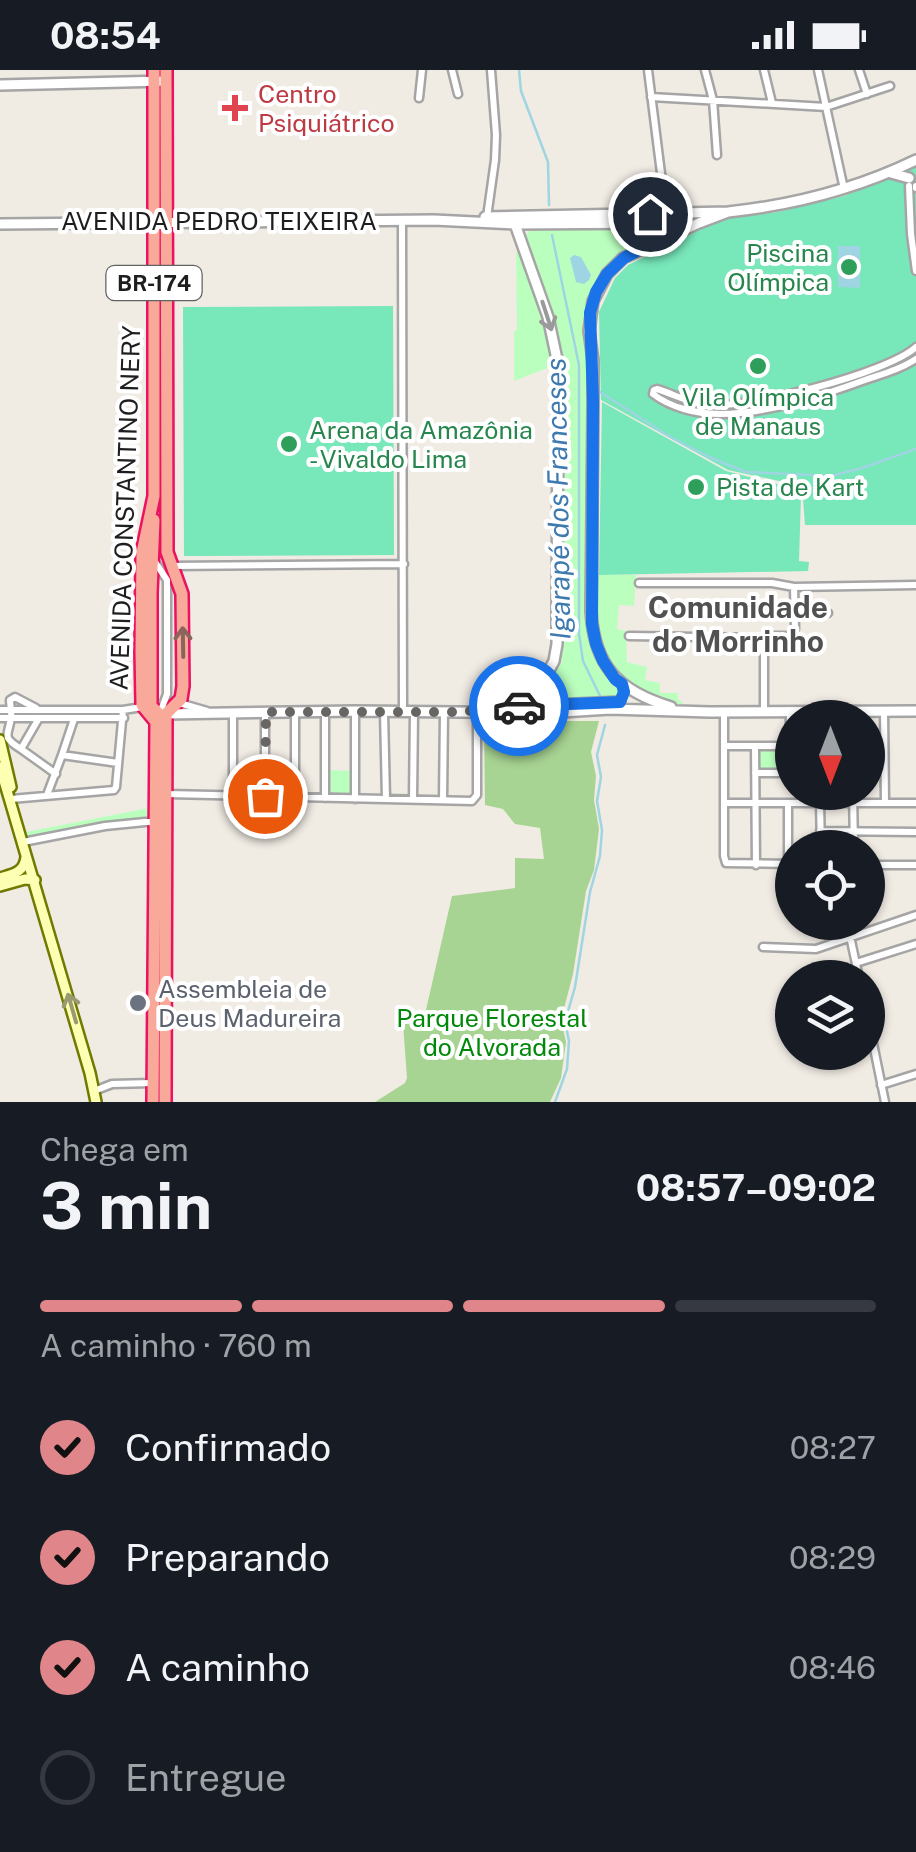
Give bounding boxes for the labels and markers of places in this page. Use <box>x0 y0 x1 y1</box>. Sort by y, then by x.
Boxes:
place label: Centro Psiquiátrico <box>258 79 395 138</box>
marker: Centro Psiquiátrico <box>222 95 248 121</box>
pin <box>608 172 693 257</box>
place label: Piscina Olímpica <box>727 238 829 297</box>
marker: Piscina Olímpica <box>838 256 860 278</box>
marker: Vila Olímpica de Manaus <box>747 355 769 377</box>
place label: Vila Olímpica de Manaus <box>682 382 834 441</box>
place label: Arena da Amazônia - Vivaldo Lima <box>309 415 533 474</box>
marker: Arena da Amazônia - Vivaldo Lima <box>278 433 300 455</box>
place label: Pista de Kart <box>716 472 864 502</box>
marker: Pista de Kart <box>685 476 707 498</box>
pin <box>223 754 308 839</box>
place label: Assembleia de Deus Madureira <box>158 974 341 1033</box>
marker: Assembleia de Deus Madureira <box>127 992 149 1014</box>

